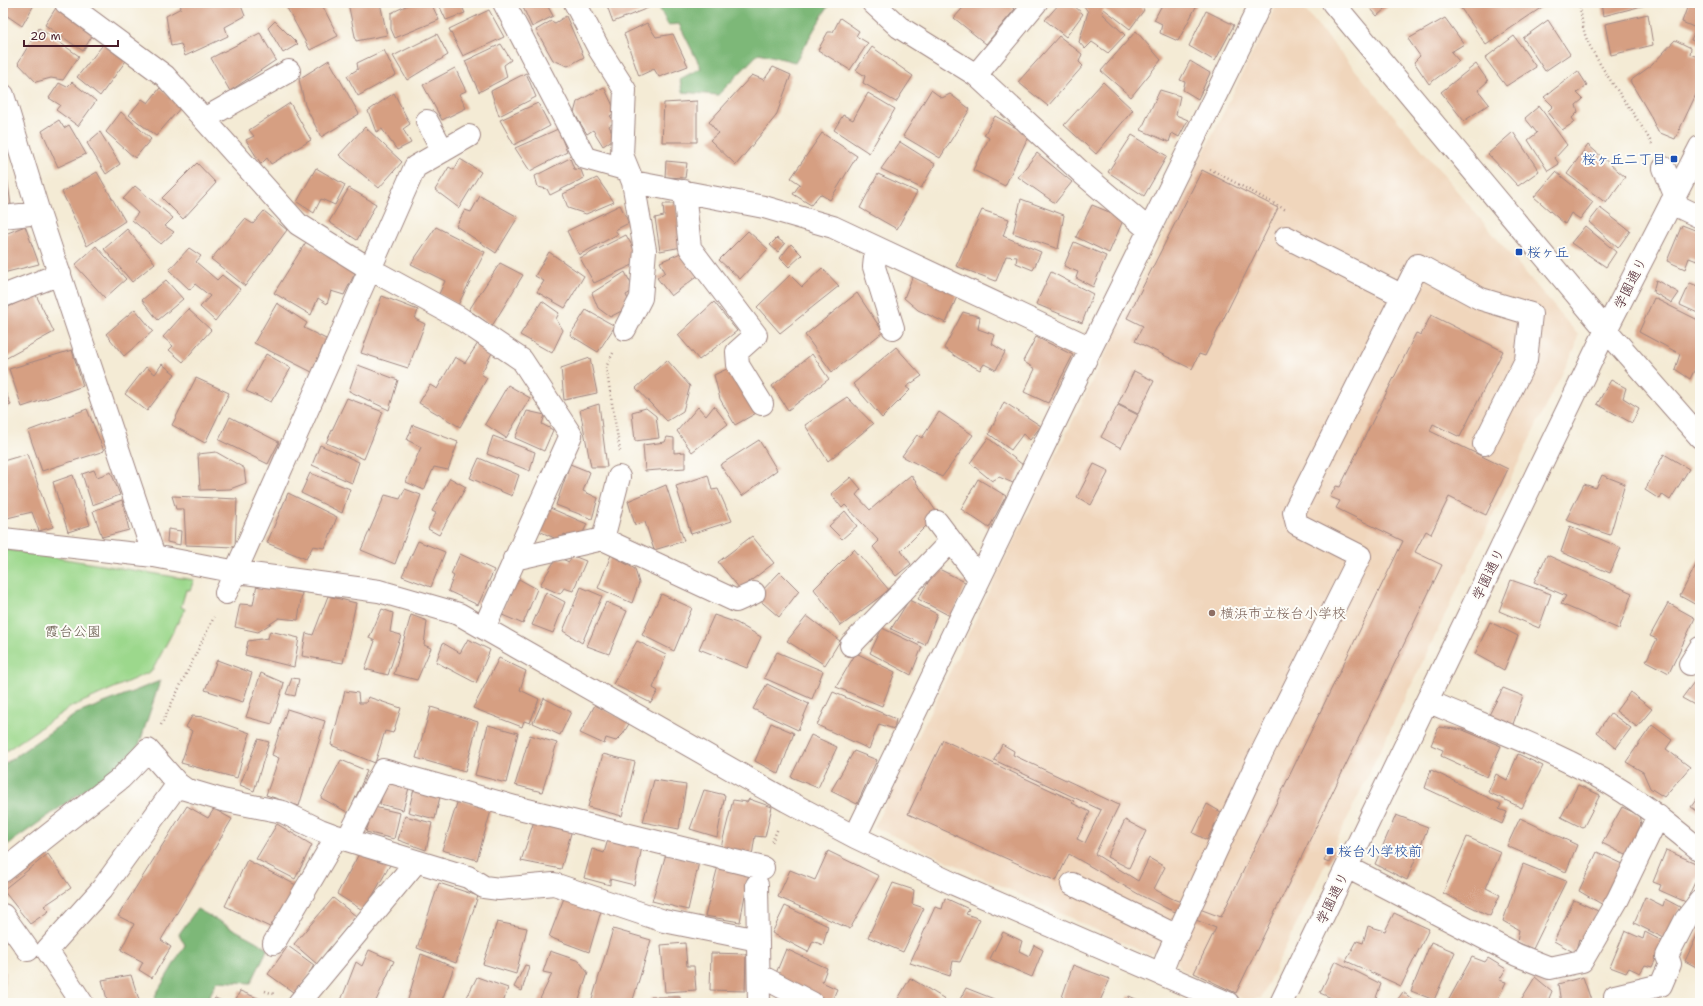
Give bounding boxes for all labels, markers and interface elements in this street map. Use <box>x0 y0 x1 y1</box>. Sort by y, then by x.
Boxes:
scale bar <box>24 22 118 48</box>
text: 20 m <box>30 28 61 44</box>
place label: 桜ヶ丘二丁目 <box>1582 150 1666 168</box>
marker: 桜ヶ丘二丁目 <box>1669 154 1679 164</box>
place label: 桜ヶ丘 <box>1527 243 1569 261</box>
marker: 桜ヶ丘 <box>1514 247 1524 257</box>
street label: 学園通り <box>1609 254 1651 312</box>
street label: 学園通り <box>1468 545 1508 603</box>
place label: 横浜市立桜台小学校 <box>1220 604 1346 622</box>
marker: 横浜市立桜台小学校 <box>1207 608 1217 618</box>
park label: 霞台公園 <box>45 622 101 640</box>
place label: 桜台小学校前 <box>1338 842 1422 860</box>
marker: 桜台小学校前 <box>1325 846 1335 856</box>
street label: 学園通り <box>1312 869 1352 927</box>

